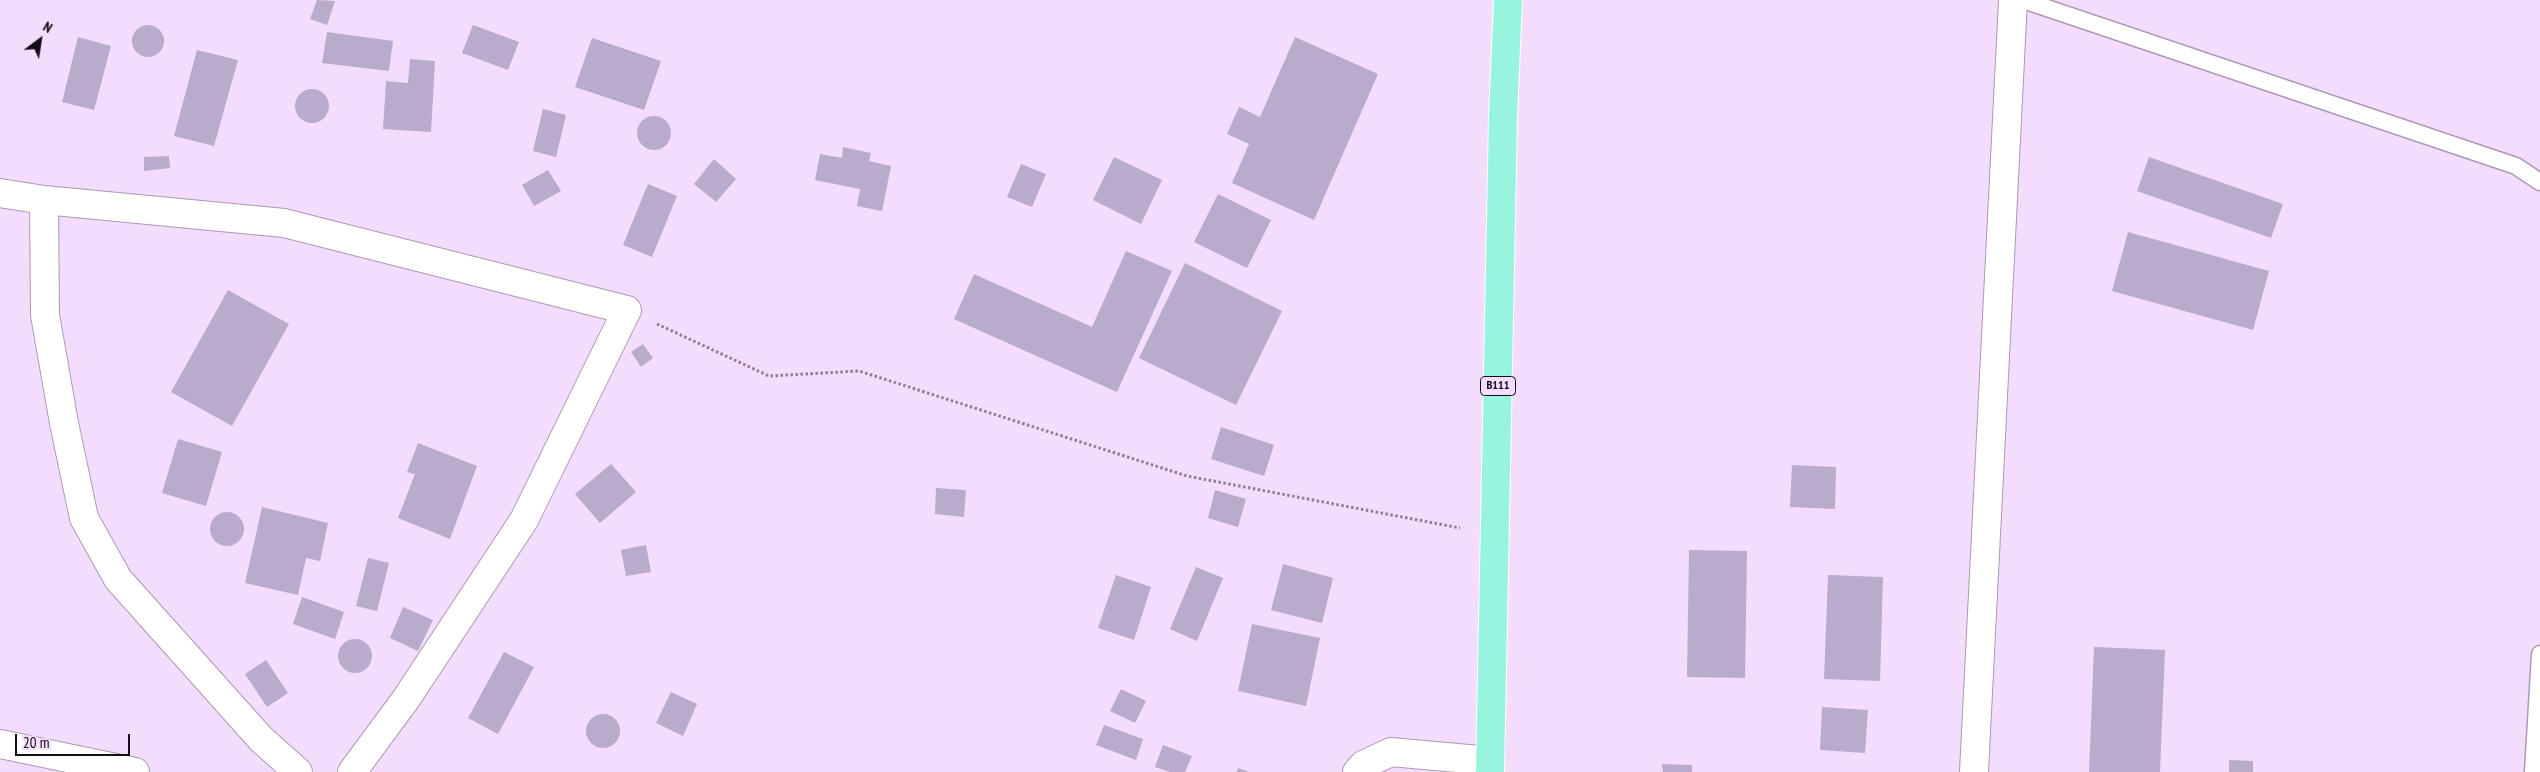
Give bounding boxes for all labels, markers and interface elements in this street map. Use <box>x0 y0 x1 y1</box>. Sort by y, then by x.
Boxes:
north arrow <box>15 15 65 65</box>
text: N <box>40 17 56 37</box>
road number: B111 <box>1480 376 1516 396</box>
scale bar <box>18 724 132 756</box>
text: 20 m <box>23 733 49 752</box>

